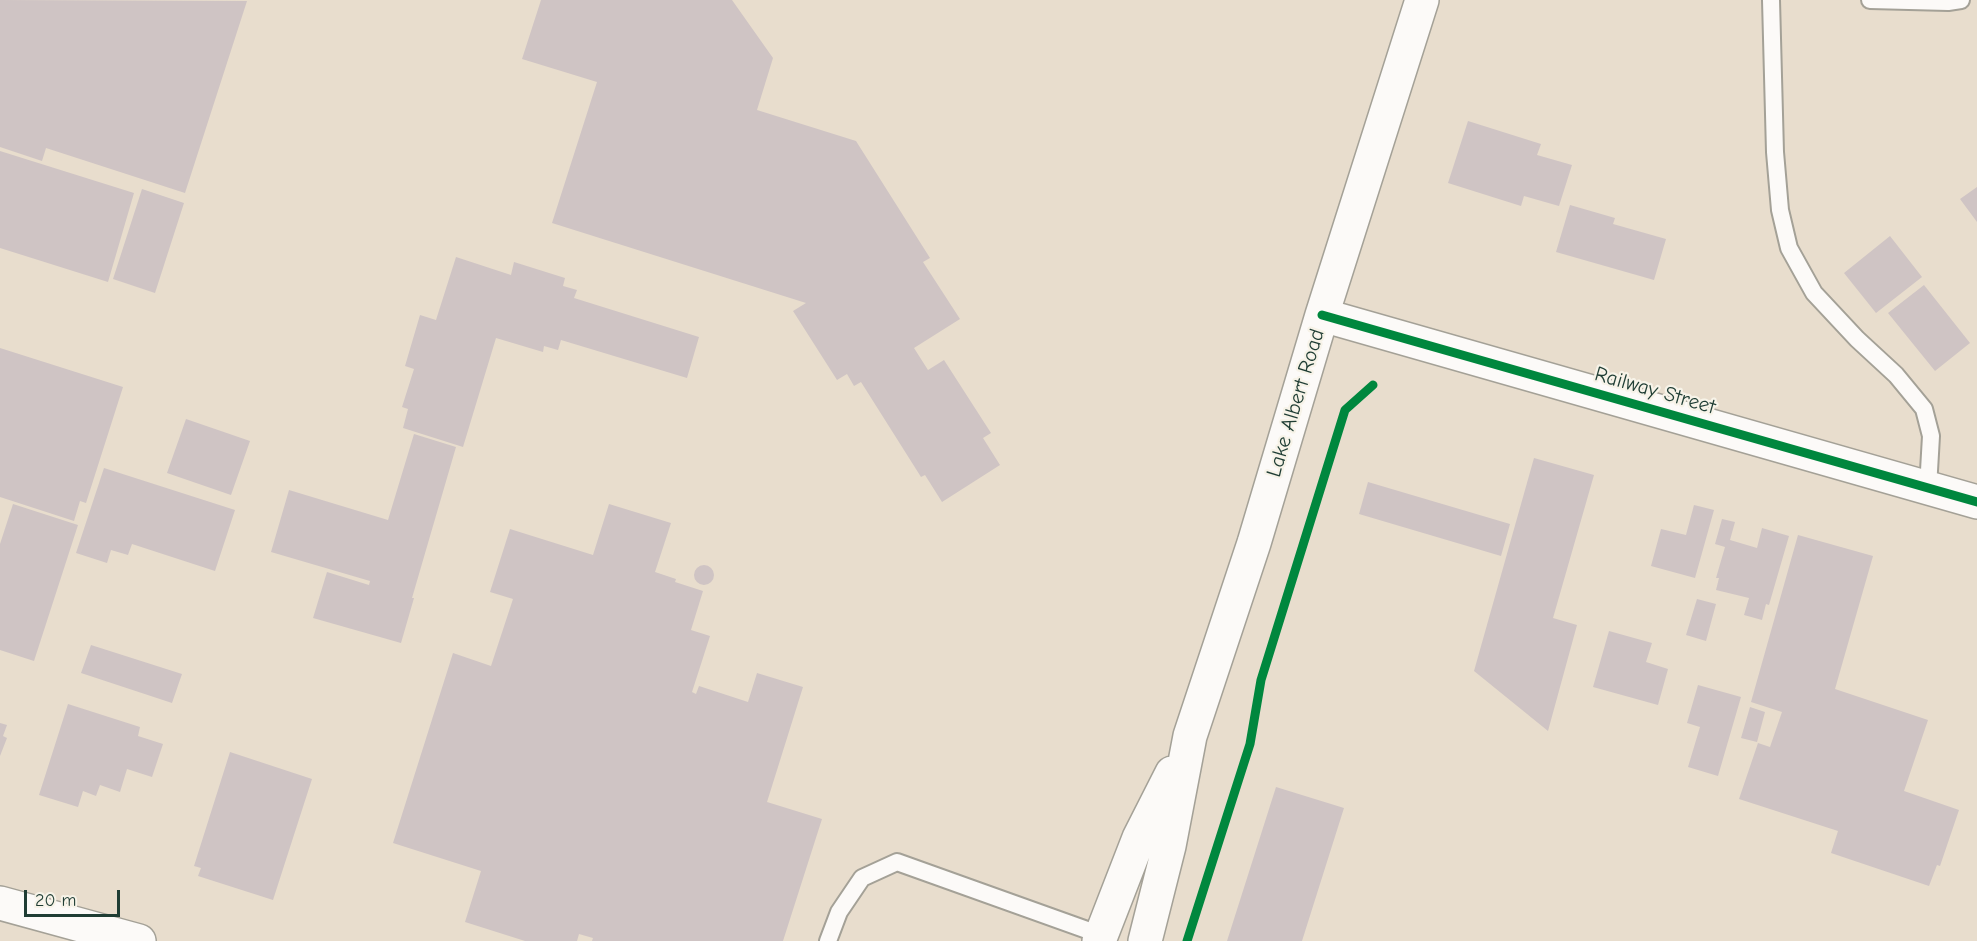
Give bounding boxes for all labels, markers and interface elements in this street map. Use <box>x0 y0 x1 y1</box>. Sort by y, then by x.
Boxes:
street label: Lake Albert Road <box>1262 326 1330 480</box>
street label: Railway Street <box>1592 362 1718 420</box>
scale bar <box>27 878 123 916</box>
text: 20 m <box>35 890 76 911</box>

